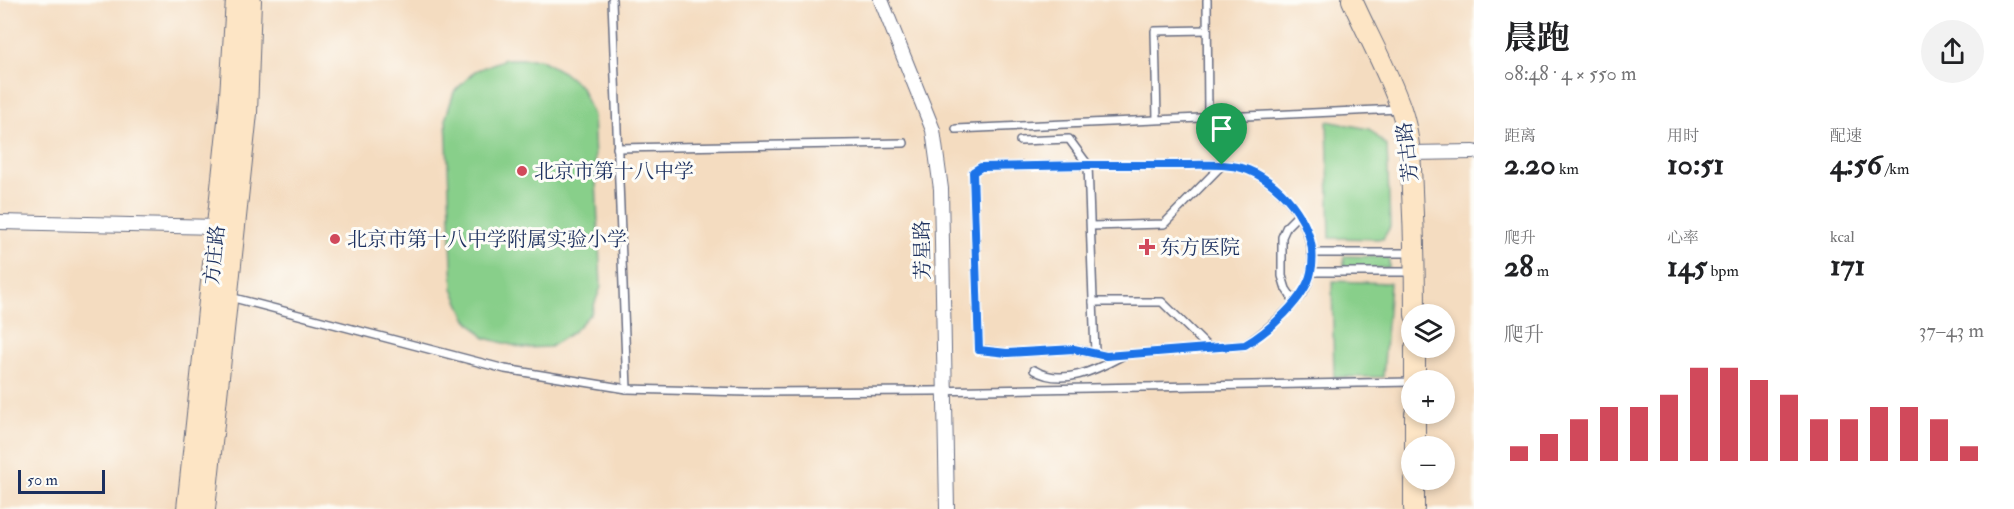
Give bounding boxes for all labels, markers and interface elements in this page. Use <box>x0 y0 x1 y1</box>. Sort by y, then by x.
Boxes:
text: 晨跑 <box>1504 18 1570 59</box>
button: share <box>1921 20 1984 83</box>
text: 08:48 · 4 × 550 m <box>1504 61 1637 86</box>
pin <box>1196 103 1247 165</box>
icon: arrive <box>1205 112 1238 145</box>
street label: 芳古路 <box>1391 121 1424 183</box>
text: 距离 <box>1504 126 1536 146</box>
text: 用时 <box>1667 126 1699 146</box>
text: 配速 <box>1830 126 1862 146</box>
text: 2.20 <box>1504 146 1556 183</box>
text: 10:51 <box>1667 146 1724 183</box>
text: 4:56 <box>1830 146 1882 183</box>
place label: 北京市第十八中学 <box>534 159 694 184</box>
text: km <box>1556 159 1579 179</box>
text: /km <box>1882 159 1909 179</box>
marker: 北京市第十八中学 <box>515 164 529 178</box>
street label: 芳星路 <box>909 220 936 280</box>
street label: 方庄路 <box>199 224 230 286</box>
place label: 北京市第十八中学附属实验小学 <box>347 227 627 252</box>
text: kcal <box>1830 227 1855 247</box>
text: 爬升 <box>1504 228 1536 248</box>
text: 心率 <box>1667 228 1699 248</box>
marker: 北京市第十八中学附属实验小学 <box>328 232 342 246</box>
place label: 东方医院 <box>1160 235 1240 260</box>
marker: 东方医院 <box>1138 238 1156 256</box>
text: 171 <box>1830 247 1865 284</box>
text: 28 <box>1504 248 1533 285</box>
text: 145 <box>1667 248 1707 285</box>
text: m <box>1533 261 1549 281</box>
text: bpm <box>1707 261 1739 281</box>
map controls <box>1401 304 1455 490</box>
button: layers <box>1401 304 1455 358</box>
text: 37–43 m <box>1919 318 1984 343</box>
text: 爬升 <box>1504 322 1544 347</box>
button: + <box>1401 370 1455 424</box>
button: − <box>1401 436 1455 490</box>
scale bar <box>18 467 105 494</box>
text: 50 m <box>27 470 58 490</box>

